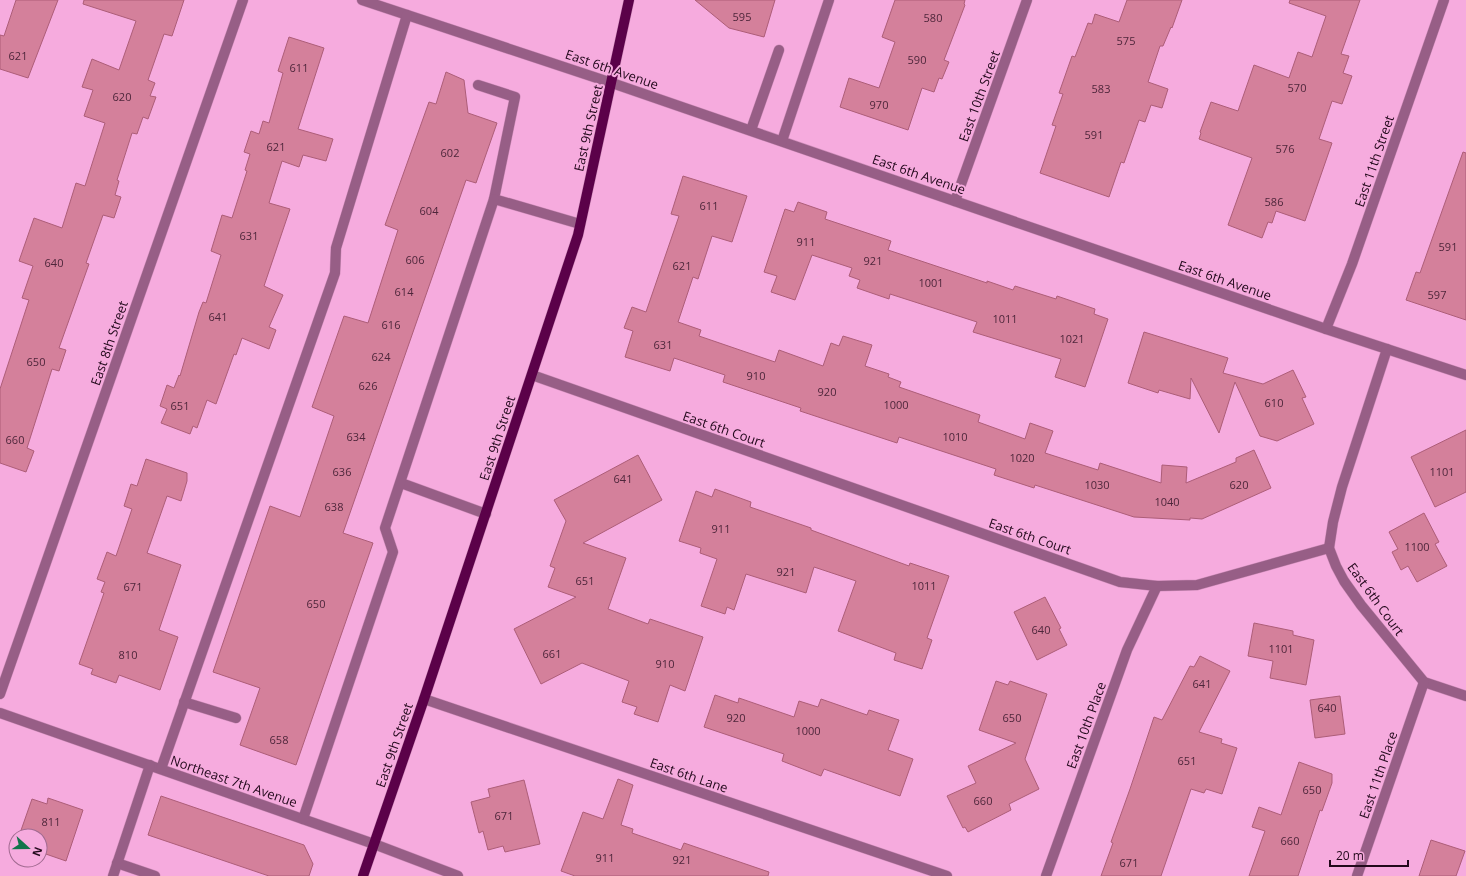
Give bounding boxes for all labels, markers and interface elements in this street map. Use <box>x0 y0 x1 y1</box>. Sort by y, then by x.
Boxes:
house number: 595 <box>733 9 751 24</box>
house number: 580 <box>924 10 942 25</box>
house number: 575 <box>1117 33 1135 48</box>
street label: East 6th Avenue <box>563 45 661 93</box>
house number: 621 <box>9 48 27 63</box>
street label: East 10th Street <box>954 48 1004 144</box>
house number: 590 <box>908 52 926 67</box>
house number: 611 <box>290 60 308 75</box>
house number: 570 <box>1288 80 1306 95</box>
house number: 583 <box>1092 81 1110 96</box>
street label: East 9th Street <box>569 83 607 173</box>
house number: 620 <box>113 89 131 104</box>
house number: 970 <box>870 97 888 112</box>
street label: East 11th Street <box>1350 112 1398 209</box>
house number: 591 <box>1085 127 1103 142</box>
house number: 621 <box>267 139 285 154</box>
house number: 576 <box>1276 141 1294 156</box>
house number: 602 <box>441 145 459 160</box>
street label: East 6th Avenue <box>870 150 968 198</box>
house number: 586 <box>1265 194 1283 209</box>
house number: 611 <box>700 198 718 213</box>
house number: 604 <box>420 203 439 218</box>
house number: 631 <box>240 228 258 243</box>
house number: 911 <box>797 234 815 249</box>
house number: 591 <box>1439 239 1457 254</box>
house number: 606 <box>406 252 424 267</box>
house number: 921 <box>864 253 882 268</box>
house number: 640 <box>45 255 63 270</box>
street label: East 6th Avenue <box>1176 256 1274 304</box>
house number: 621 <box>673 258 691 273</box>
house number: 1001 <box>918 275 944 290</box>
house number: 614 <box>395 284 414 299</box>
house number: 597 <box>1428 287 1446 302</box>
street label: East 8th Street <box>86 298 132 388</box>
house number: 641 <box>209 309 227 324</box>
house number: 1011 <box>992 311 1018 326</box>
house number: 616 <box>382 317 400 332</box>
house number: 1021 <box>1059 331 1085 346</box>
house number: 631 <box>654 337 672 352</box>
house number: 624 <box>372 349 391 364</box>
house number: 650 <box>27 354 45 369</box>
house number: 910 <box>747 368 765 383</box>
house number: 626 <box>359 378 377 393</box>
house number: 920 <box>818 384 836 399</box>
street label: East 9th Street <box>475 393 519 483</box>
house number: 610 <box>1265 395 1283 410</box>
house number: 1000 <box>883 397 909 412</box>
house number: 651 <box>171 398 189 413</box>
street label: East 6th Court <box>680 406 768 452</box>
house number: 634 <box>347 429 366 444</box>
house number: 1010 <box>942 429 968 444</box>
house number: 660 <box>6 432 24 447</box>
house number: 1020 <box>1009 450 1035 465</box>
house number: 636 <box>333 464 351 479</box>
house number: 1101 <box>1429 464 1455 479</box>
house number: 641 <box>614 471 632 486</box>
house number: 1030 <box>1084 477 1110 492</box>
house number: 620 <box>1230 477 1248 492</box>
house number: 1040 <box>1154 494 1180 509</box>
house number: 638 <box>325 499 343 514</box>
street label: East 6th Court <box>986 513 1074 559</box>
house number: 911 <box>712 521 730 536</box>
house number: 1100 <box>1404 539 1430 554</box>
street label: East 6th Court <box>1343 559 1409 639</box>
house number: 921 <box>777 564 795 579</box>
house number: 651 <box>576 573 594 588</box>
house number: 1011 <box>911 578 937 593</box>
house number: 671 <box>124 579 142 594</box>
house number: 650 <box>307 596 325 611</box>
house number: 640 <box>1032 622 1050 637</box>
house number: 1101 <box>1268 641 1294 656</box>
house number: 661 <box>543 646 561 661</box>
house number: 810 <box>119 647 137 662</box>
house number: 910 <box>656 656 674 671</box>
house number: 641 <box>1193 676 1211 691</box>
street label: East 10th Place <box>1062 679 1110 771</box>
street label: East 9th Street <box>371 700 417 790</box>
house number: 640 <box>1318 700 1336 715</box>
house number: 920 <box>727 710 745 725</box>
house number: 650 <box>1003 710 1021 725</box>
house number: 1000 <box>795 723 821 738</box>
street label: East 11th Place <box>1355 729 1401 821</box>
house number: 658 <box>270 732 288 747</box>
street label: Northeast 7th Avenue <box>168 751 300 811</box>
street label: East 6th Lane <box>648 753 730 797</box>
house number: 651 <box>1178 753 1196 768</box>
house number: 650 <box>1303 782 1321 797</box>
house number: 660 <box>974 793 992 808</box>
house number: 671 <box>495 808 513 823</box>
house number: 811 <box>42 814 60 829</box>
north arrow <box>8 828 48 868</box>
house number: 660 <box>1281 833 1299 848</box>
scale bar <box>1330 842 1408 868</box>
text: N <box>29 845 46 859</box>
text: 20 m <box>1336 847 1364 864</box>
house number: 911 <box>596 850 614 865</box>
house number: 921 <box>673 852 691 867</box>
house number: 671 <box>1120 855 1138 870</box>

